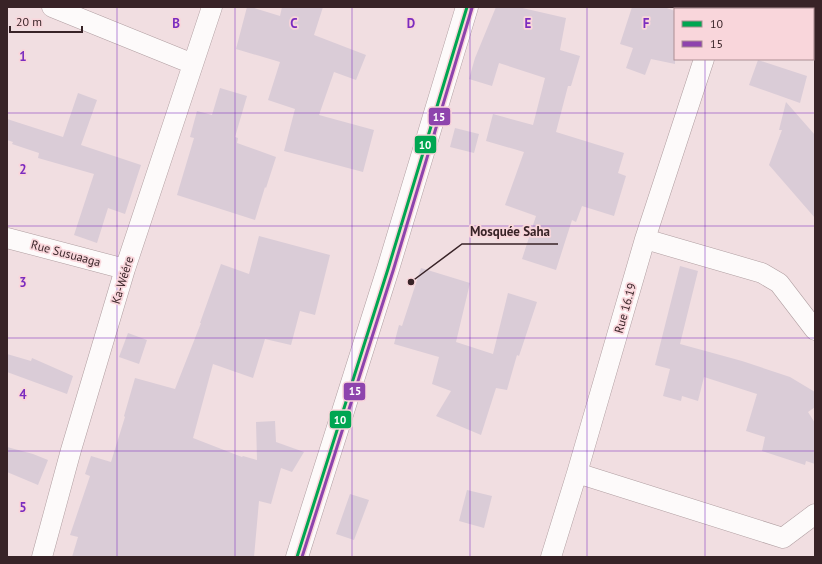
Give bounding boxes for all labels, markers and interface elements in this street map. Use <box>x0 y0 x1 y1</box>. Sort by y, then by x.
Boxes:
scale bar <box>10 8 82 34</box>
legend <box>674 8 814 60</box>
text: 20 m <box>16 14 42 29</box>
text: B <box>172 15 180 32</box>
text: C <box>290 15 298 32</box>
text: D <box>407 15 415 32</box>
text: E <box>525 15 532 32</box>
text: F <box>643 15 650 32</box>
text: 10 <box>710 16 724 31</box>
text: 15 <box>710 36 723 51</box>
text: 1 <box>19 48 27 65</box>
line badge: 15 <box>428 107 451 126</box>
text: 15 <box>433 110 445 124</box>
line badge: 10 <box>414 135 437 154</box>
text: 10 <box>419 138 431 152</box>
text: 2 <box>19 161 27 178</box>
callout: Mosquée Saha <box>462 219 558 244</box>
text: Mosquée Saha <box>470 223 550 240</box>
street label: Rue Susuaaga <box>30 237 102 270</box>
street label: Ka-Wéére <box>108 254 136 306</box>
text: 3 <box>19 274 27 291</box>
street label: Rue 16.19 <box>611 281 639 335</box>
line badge: 15 <box>343 382 366 401</box>
text: 15 <box>349 384 361 398</box>
text: 4 <box>19 386 27 403</box>
line badge: 10 <box>329 410 352 429</box>
text: 10 <box>334 413 346 427</box>
text: 5 <box>19 499 27 516</box>

